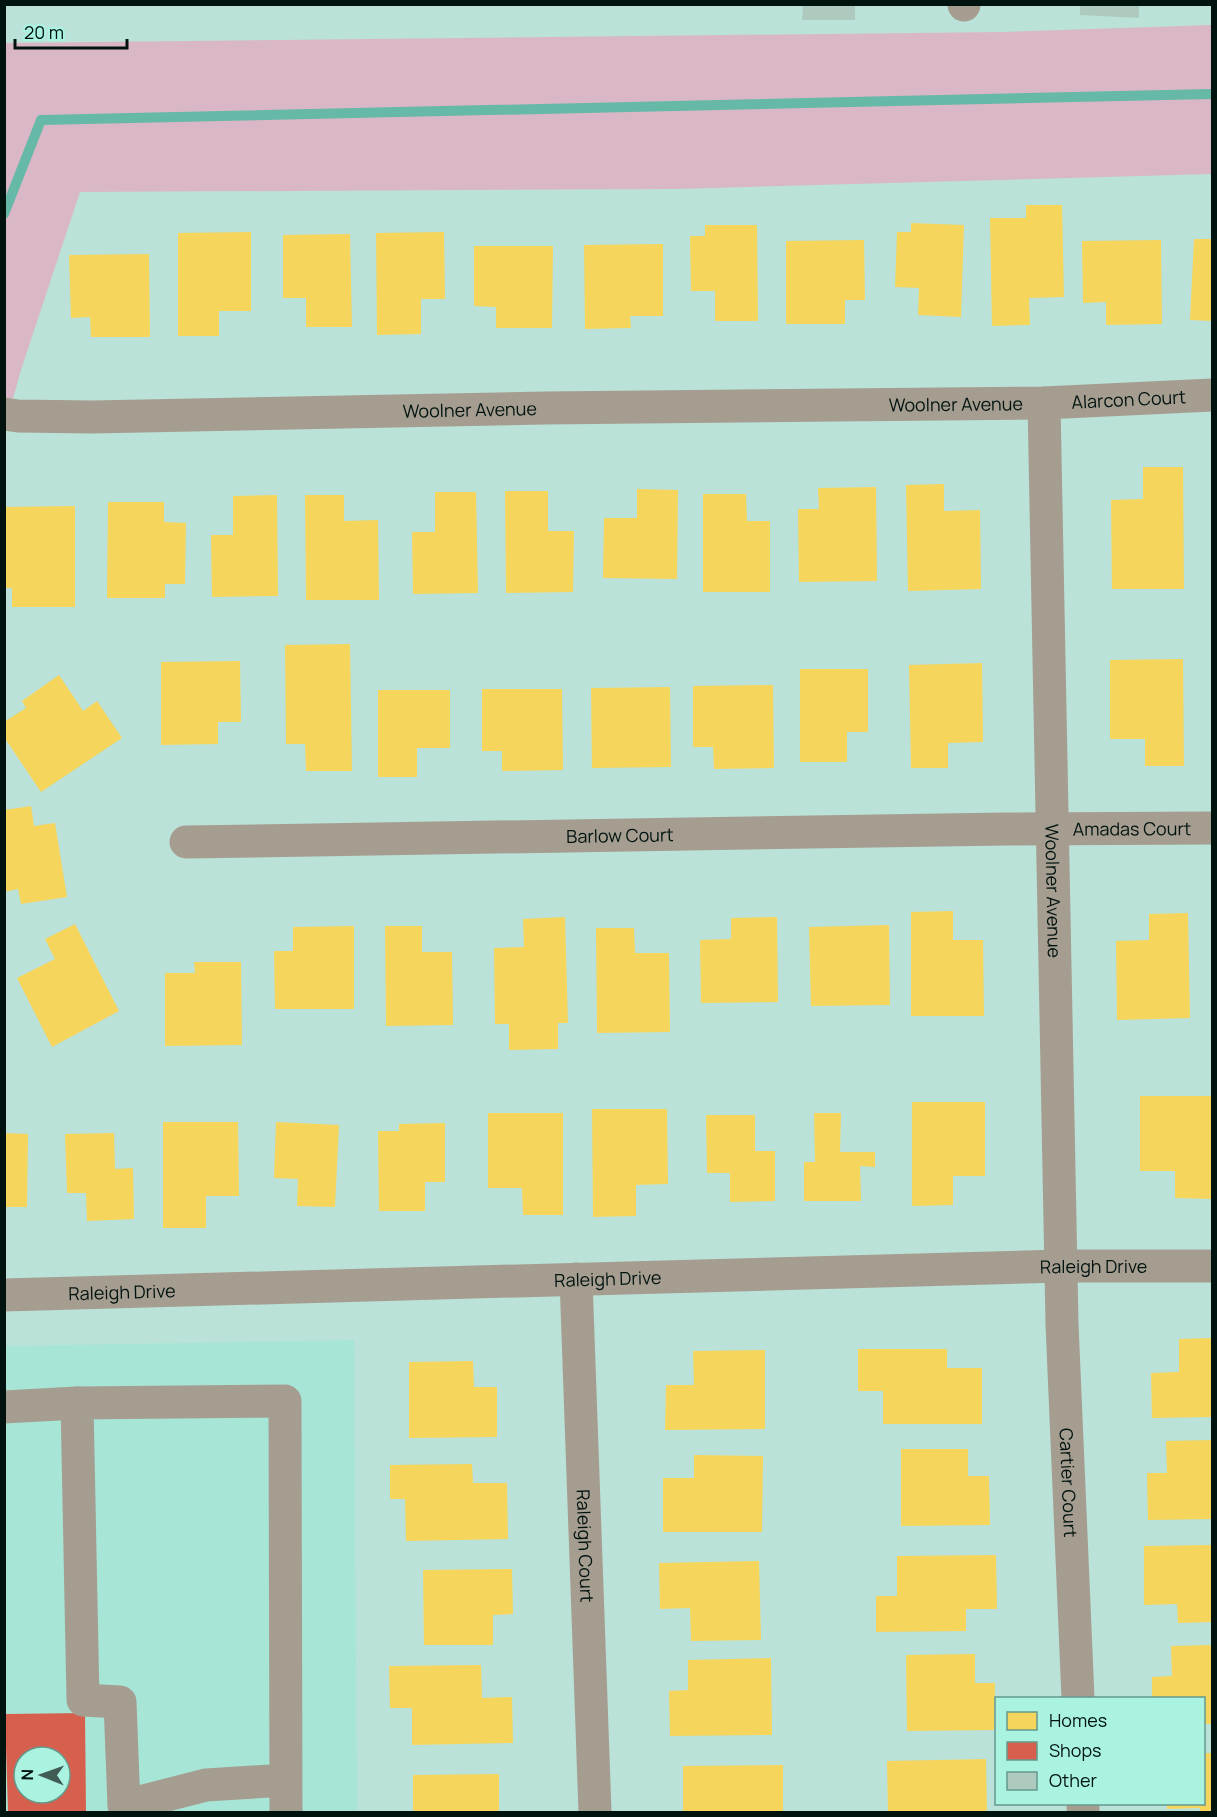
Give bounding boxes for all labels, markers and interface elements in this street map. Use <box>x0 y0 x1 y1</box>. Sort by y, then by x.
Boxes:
scale bar <box>15 12 128 50</box>
text: 20 m <box>24 20 64 44</box>
street label: Alarcon Court <box>1071 384 1186 414</box>
street label: Woolner Avenue <box>888 391 1023 417</box>
street label: Woolner Avenue <box>402 396 537 423</box>
street label: Amadas Court <box>1073 816 1191 841</box>
street label: Barlow Court <box>566 822 674 848</box>
street label: Woolner Avenue <box>1040 824 1067 958</box>
street label: Raleigh Drive <box>1040 1254 1147 1279</box>
street label: Raleigh Drive <box>554 1265 662 1292</box>
street label: Raleigh Drive <box>68 1278 176 1305</box>
street label: Cartier Court <box>1054 1428 1083 1538</box>
street label: Raleigh Court <box>572 1489 600 1603</box>
legend <box>995 1697 1205 1805</box>
text: Homes <box>1049 1708 1107 1732</box>
text: Shops <box>1049 1738 1101 1762</box>
north arrow <box>12 1745 72 1805</box>
text: Other <box>1049 1768 1097 1792</box>
text: N <box>16 1769 38 1781</box>

